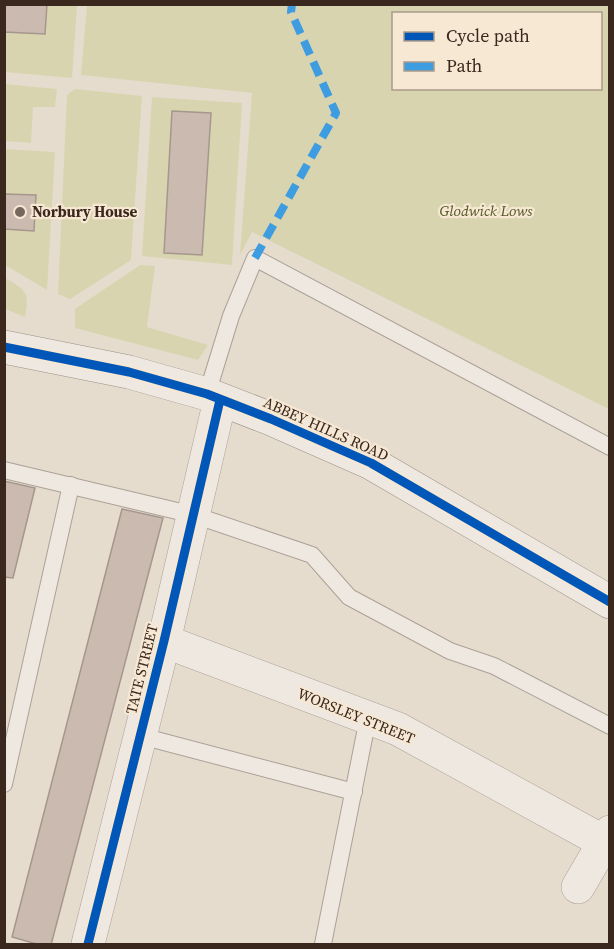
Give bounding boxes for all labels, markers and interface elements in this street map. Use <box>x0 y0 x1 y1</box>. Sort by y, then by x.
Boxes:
legend <box>392 12 602 90</box>
text: Cycle path <box>446 23 530 48</box>
text: Path <box>446 53 483 78</box>
park label: Glodwick Lows <box>440 200 533 221</box>
place label: Norbury House <box>32 201 138 222</box>
marker: Norbury House <box>13 205 27 219</box>
street label: ABBEY HILLS ROAD <box>260 391 392 466</box>
street label: TATE STREET <box>120 622 163 716</box>
street label: WORSLEY STREET <box>294 682 418 749</box>

